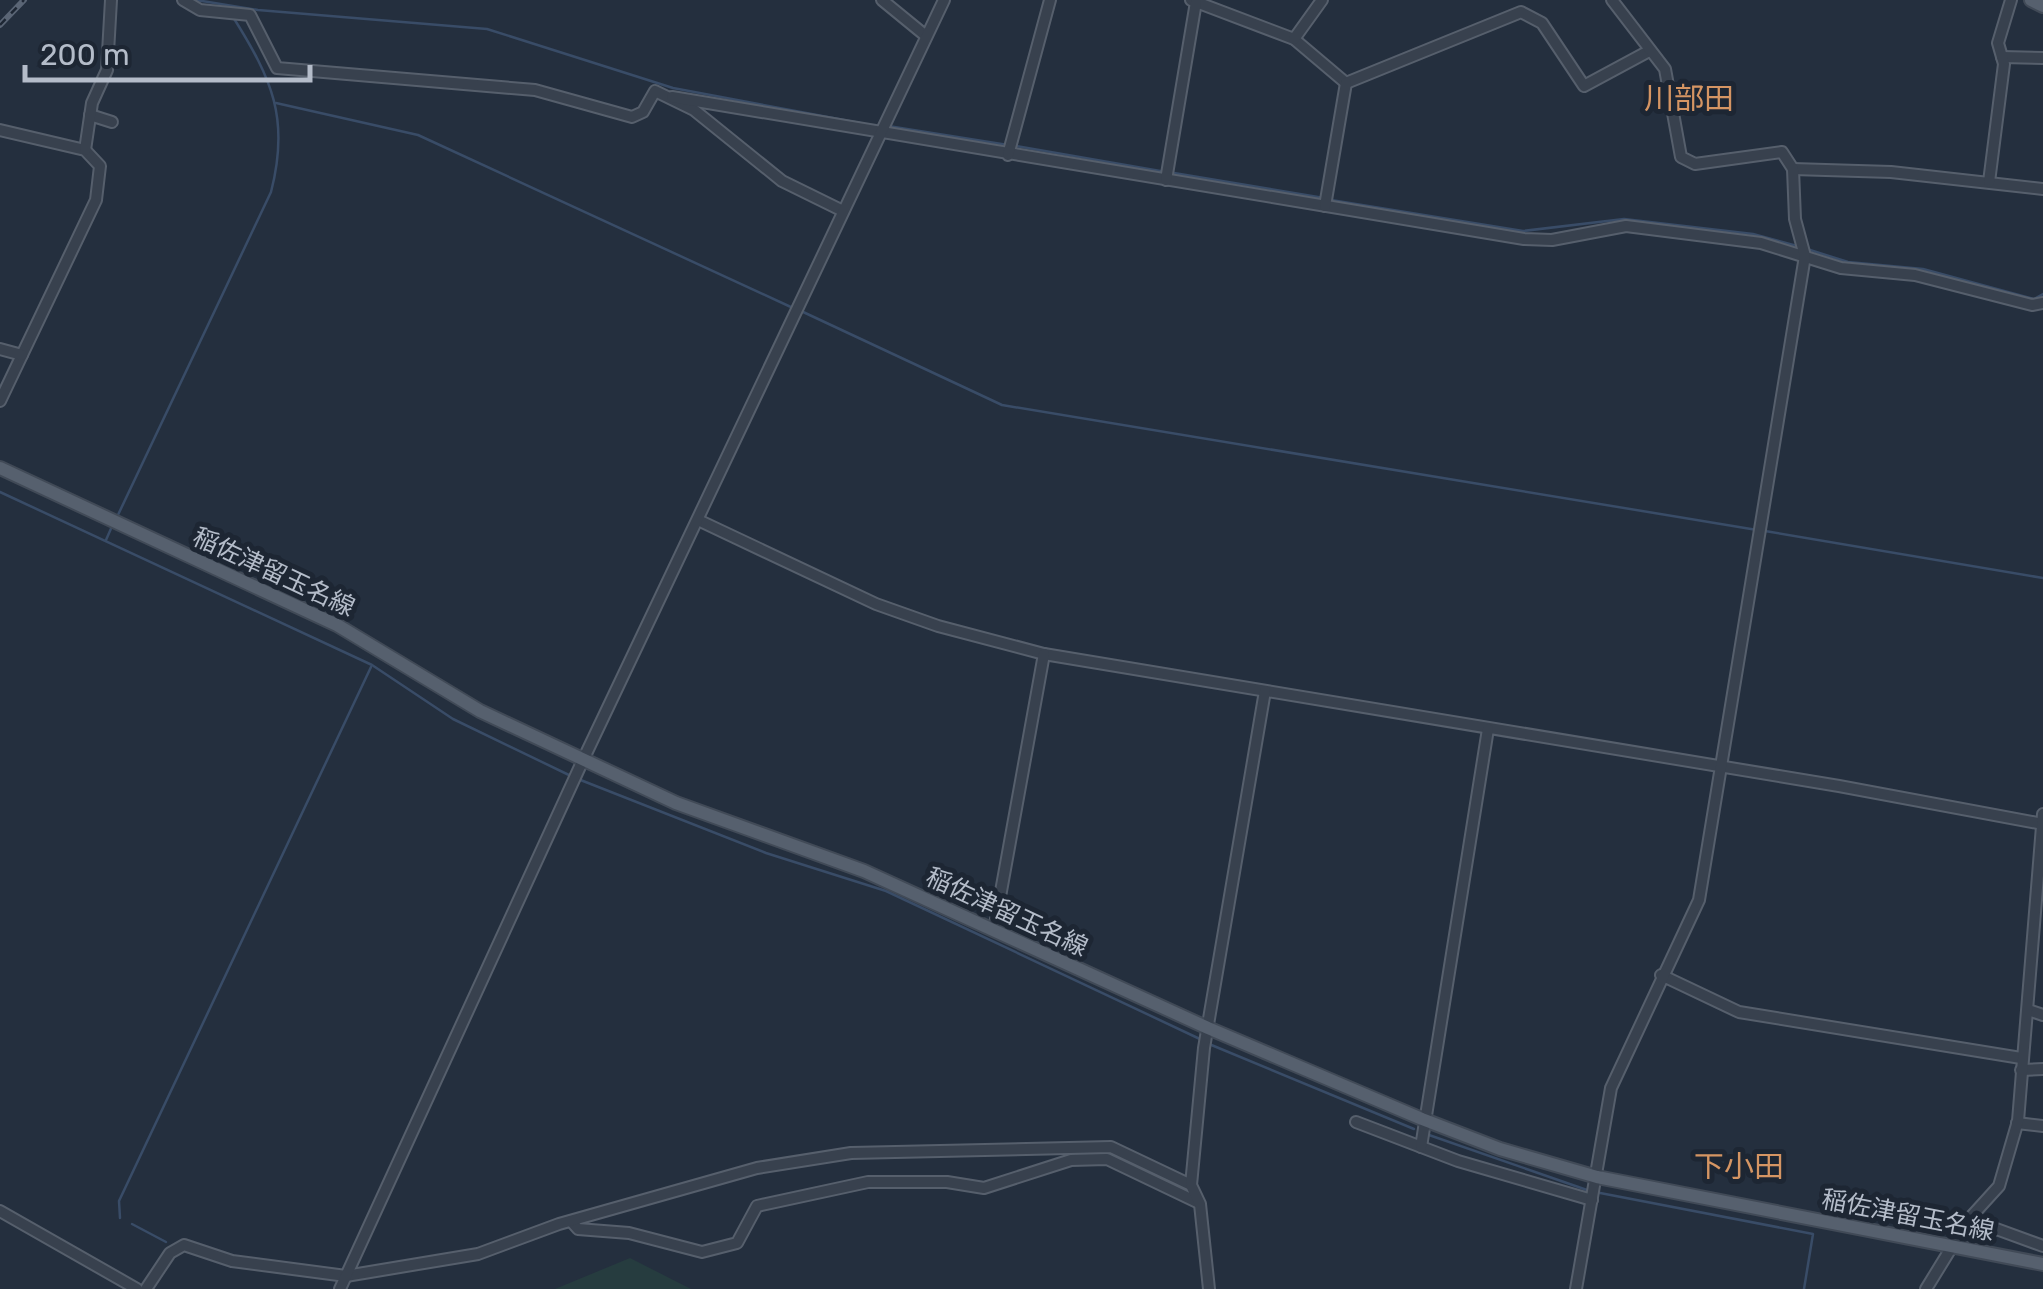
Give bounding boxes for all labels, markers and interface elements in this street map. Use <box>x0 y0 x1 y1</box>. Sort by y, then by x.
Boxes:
scale bar <box>25 20 310 82</box>
text: 200 m <box>40 37 130 73</box>
district label: 川部田 <box>1644 81 1734 117</box>
street label: 稲佐津留玉名線 <box>189 522 359 622</box>
street label: 稲佐津留玉名線 <box>922 862 1092 962</box>
district label: 下小田 <box>1694 1149 1784 1185</box>
street label: 稲佐津留玉名線 <box>1819 1184 1997 1246</box>

